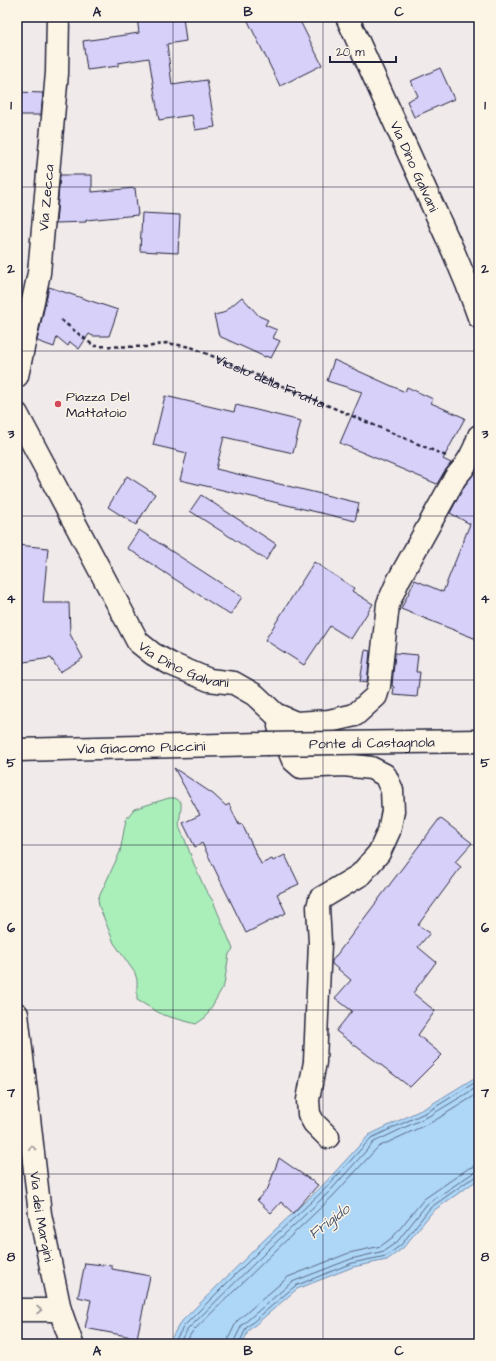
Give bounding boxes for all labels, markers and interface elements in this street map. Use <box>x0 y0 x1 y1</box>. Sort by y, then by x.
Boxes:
text: A <box>93 3 102 21</box>
text: B <box>243 3 253 21</box>
text: C <box>394 3 404 21</box>
scale bar <box>330 38 396 64</box>
text: 20 m <box>336 44 365 61</box>
text: 1 <box>10 96 12 114</box>
text: 1 <box>484 96 486 114</box>
street label: Via Dino Galvani <box>384 118 443 215</box>
street label: Via Zecca <box>34 163 60 232</box>
text: 2 <box>6 260 15 278</box>
text: 2 <box>480 260 489 278</box>
street label: Vicolo della Fratta <box>212 349 328 414</box>
place label: Piazza Del Mattatoio <box>66 387 130 423</box>
marker: Piazza Del Mattatoio <box>53 399 63 409</box>
text: 3 <box>7 425 15 443</box>
text: 3 <box>481 425 489 443</box>
text: 4 <box>7 590 16 608</box>
text: 4 <box>481 590 490 608</box>
street label: Via Dino Galvani <box>133 637 230 693</box>
street label: Ponte di Castagnola <box>309 733 435 754</box>
street label: Via Giacomo Puccini <box>76 736 206 760</box>
text: 5 <box>6 754 16 772</box>
text: 5 <box>480 754 490 772</box>
text: 6 <box>7 919 16 937</box>
text: 6 <box>481 919 490 937</box>
text: 7 <box>6 1084 16 1102</box>
text: 7 <box>480 1084 490 1102</box>
one-way arrow <box>28 1145 37 1151</box>
street label: Via dei Margini <box>24 1170 59 1263</box>
water label: Frigido <box>304 1198 356 1245</box>
text: 8 <box>7 1248 16 1266</box>
text: 8 <box>481 1248 490 1266</box>
one-way arrow <box>36 1306 42 1314</box>
text: A <box>93 1342 102 1360</box>
text: B <box>243 1342 253 1360</box>
text: C <box>394 1342 404 1360</box>

